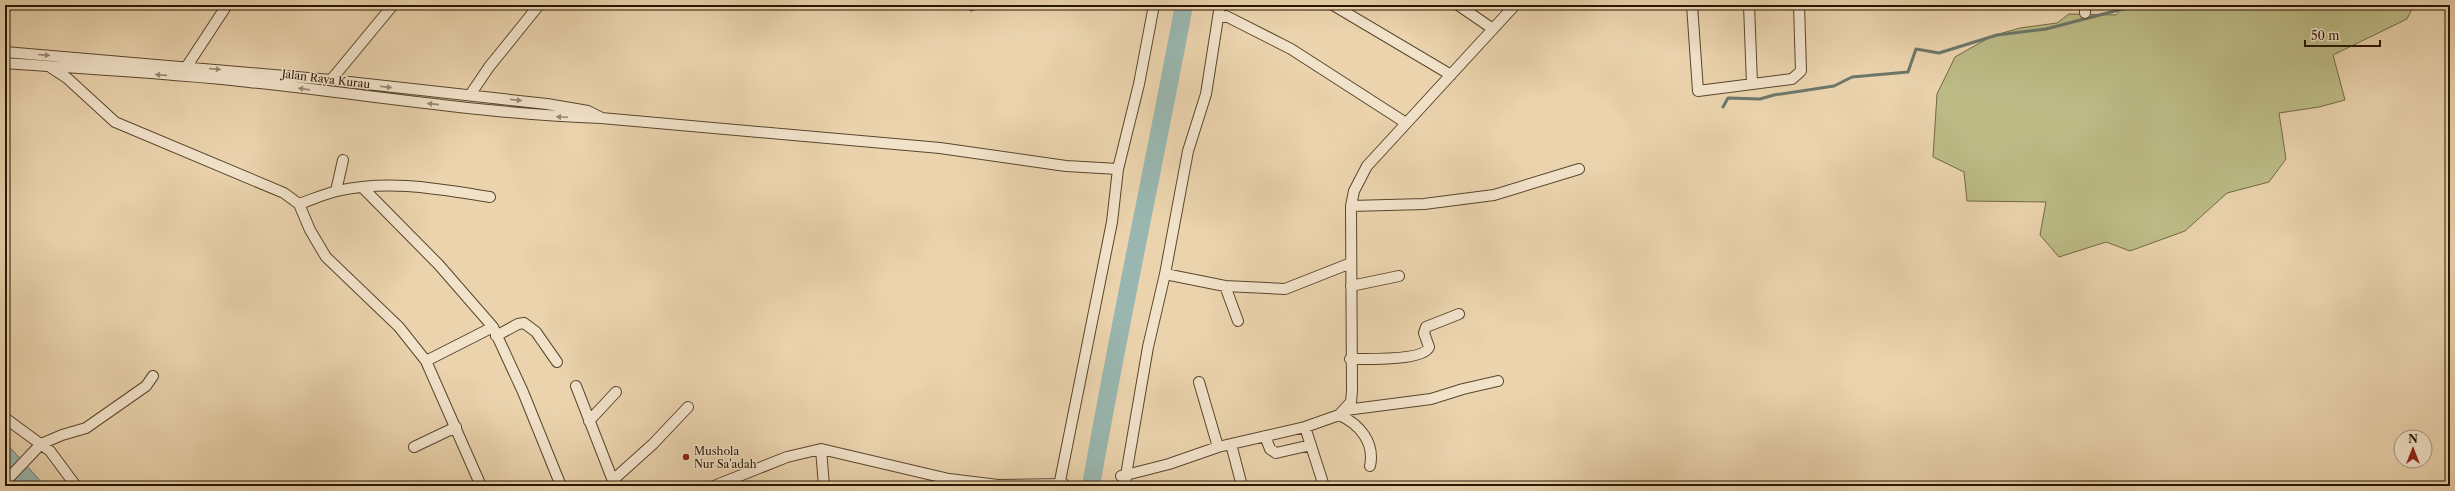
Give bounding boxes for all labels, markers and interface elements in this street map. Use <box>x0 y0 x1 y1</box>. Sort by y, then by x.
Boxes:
scale bar <box>2305 22 2380 48</box>
text: 50 m <box>2311 28 2340 43</box>
one-way arrow <box>38 51 50 58</box>
one-way arrow <box>209 65 221 72</box>
street label: Jalan Raya Kurau <box>279 66 371 91</box>
one-way arrow <box>155 71 167 78</box>
one-way arrow <box>380 84 392 90</box>
one-way arrow <box>298 86 310 92</box>
one-way arrow <box>510 97 522 104</box>
one-way arrow <box>427 100 439 107</box>
one-way arrow <box>555 114 568 120</box>
north arrow <box>2393 429 2433 469</box>
text: N <box>2408 432 2418 446</box>
place label: Mushola Nur Sa'adah <box>694 444 757 471</box>
marker: Mushola Nur Sa'adah <box>681 452 691 462</box>

